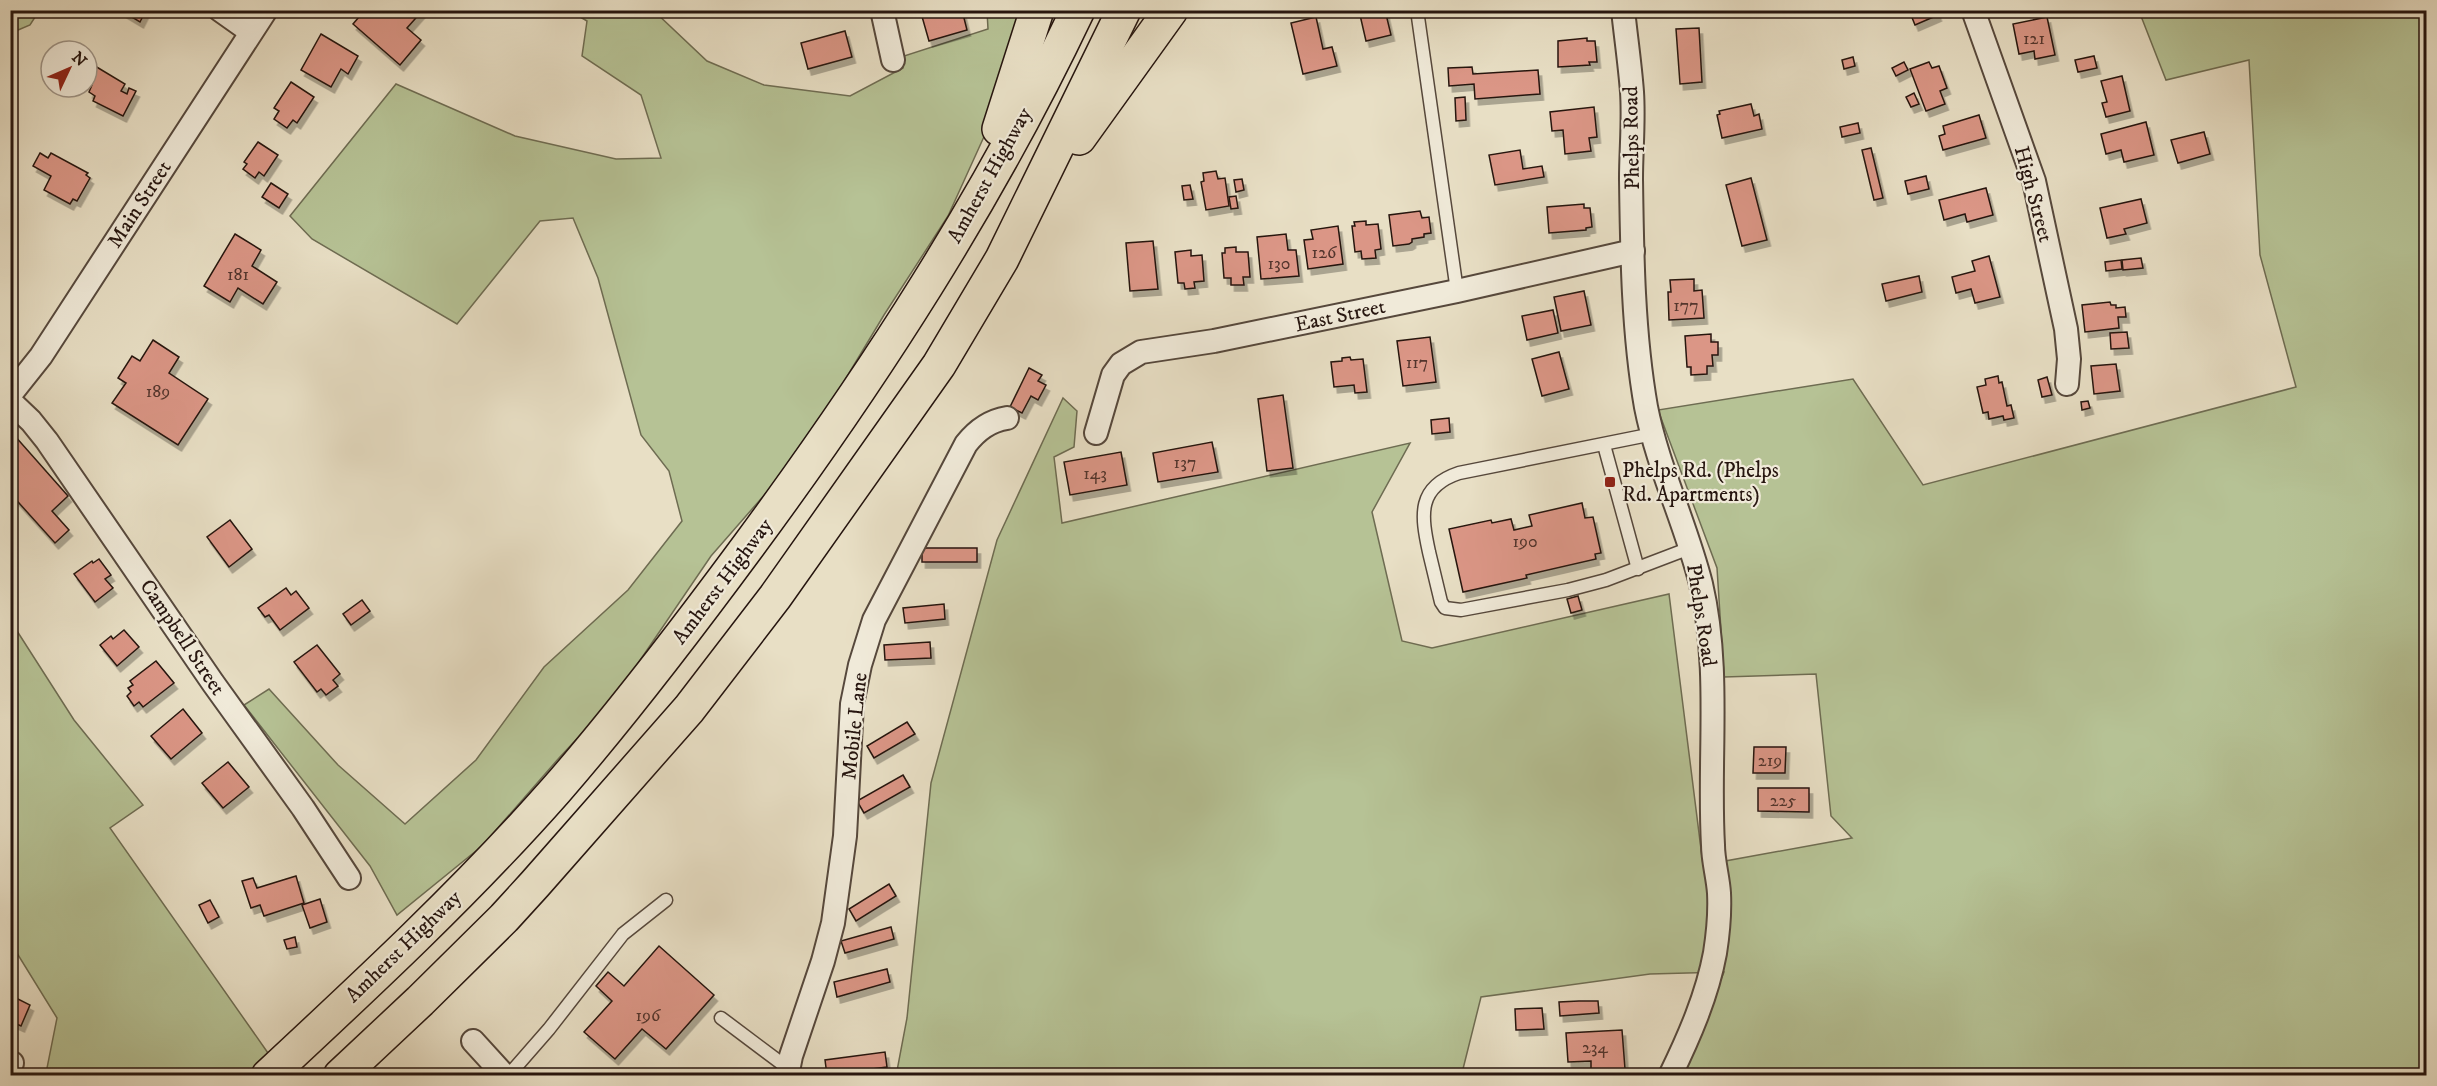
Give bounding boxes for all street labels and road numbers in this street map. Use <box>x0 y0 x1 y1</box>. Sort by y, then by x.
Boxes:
street label: Phelps Road <box>1618 85 1646 190</box>
street label: Amherst Highway <box>942 102 1038 248</box>
street label: High Street <box>2008 143 2058 245</box>
street label: Main Street <box>102 156 178 253</box>
street label: East Street <box>1293 294 1388 338</box>
street label: Amherst Highway <box>667 513 779 650</box>
street label: Phelps Road <box>1680 562 1722 669</box>
street label: Campbell Street <box>134 575 231 701</box>
street label: Mobile Lane <box>836 671 874 781</box>
street label: Amherst Highway <box>340 884 468 1009</box>

